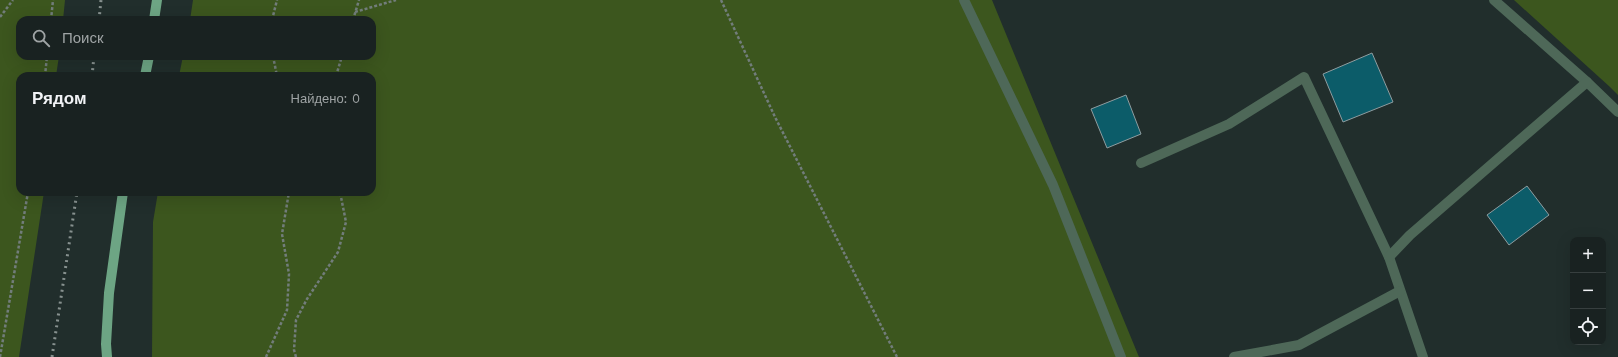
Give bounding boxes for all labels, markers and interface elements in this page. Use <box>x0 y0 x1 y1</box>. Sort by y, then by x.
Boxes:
search box <box>16 16 376 60</box>
icon: search <box>30 27 52 49</box>
text: Поиск <box>62 29 104 47</box>
text: Рядом <box>32 88 87 108</box>
text: Найдено: 0 <box>291 91 360 106</box>
map controls <box>1570 237 1606 345</box>
button: + <box>1570 237 1606 273</box>
button: − <box>1570 273 1606 309</box>
button: locate <box>1570 309 1606 345</box>

